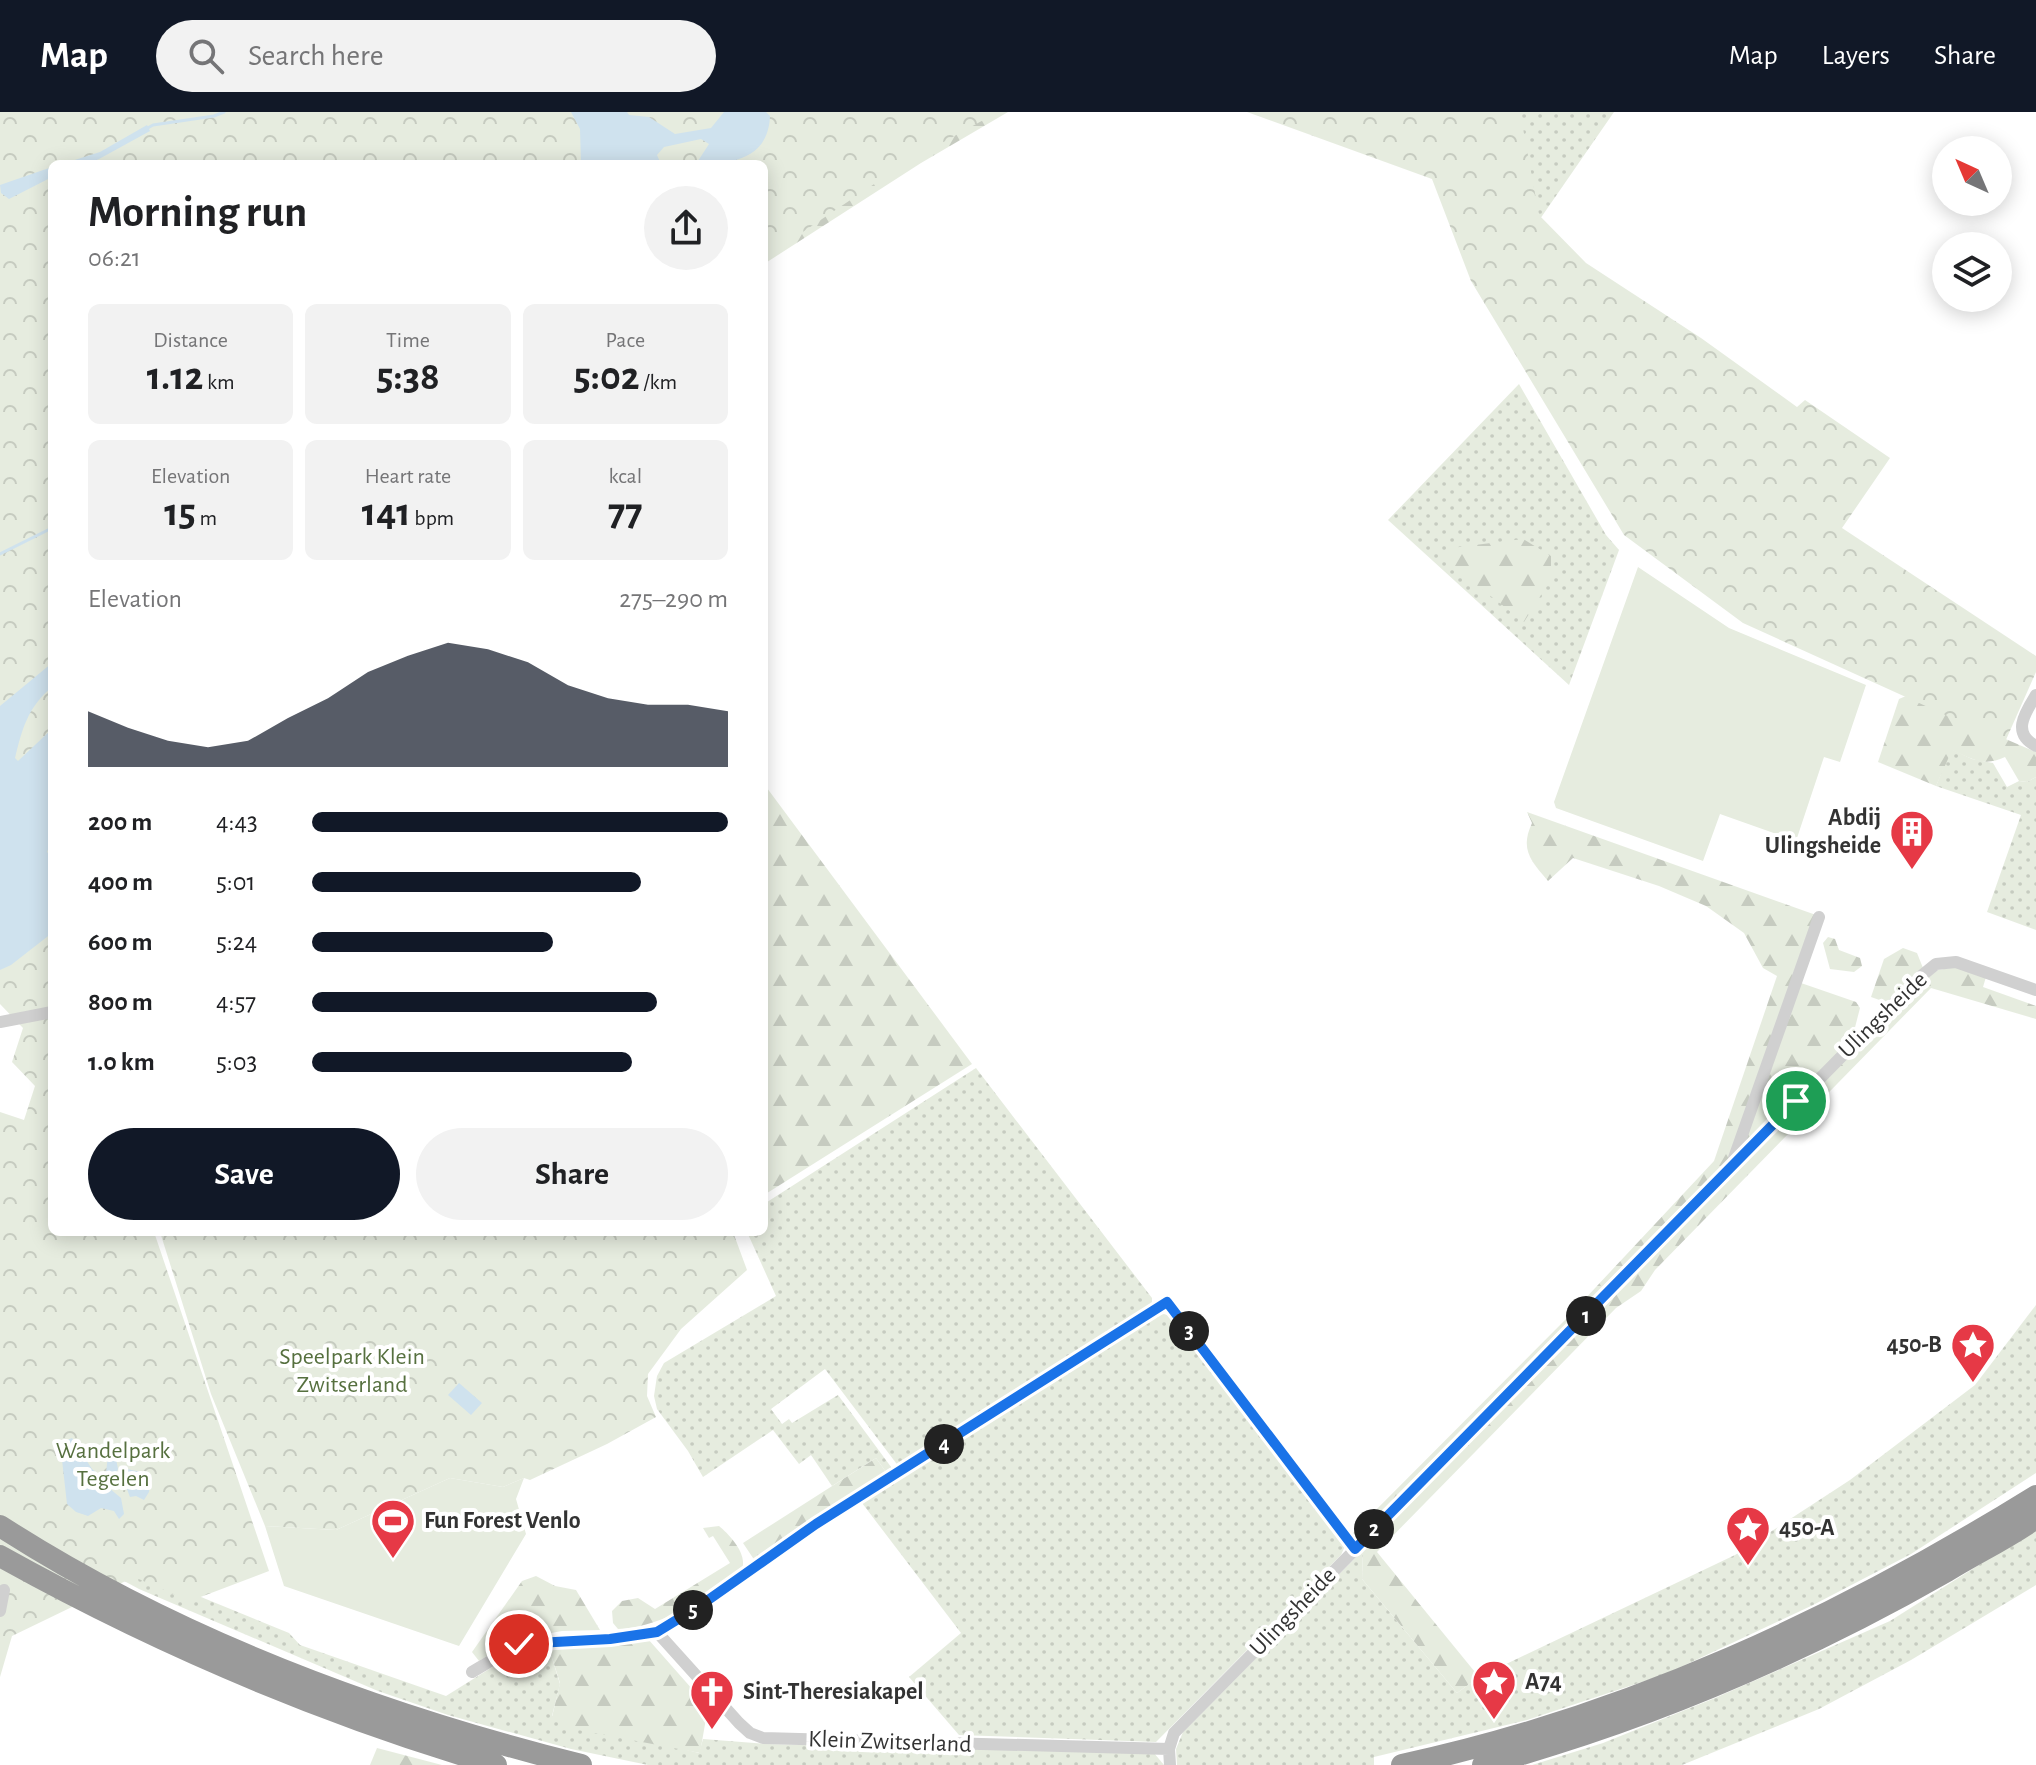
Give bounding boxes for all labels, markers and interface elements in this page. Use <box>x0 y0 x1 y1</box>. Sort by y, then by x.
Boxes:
search box <box>156 20 716 92</box>
icon: search <box>184 34 228 78</box>
text: Map <box>40 37 108 75</box>
text: Search here <box>248 41 384 71</box>
text: Map <box>1729 42 1778 70</box>
text: Layers <box>1822 42 1890 70</box>
text: Share <box>1934 42 1996 70</box>
north arrow <box>1932 136 2012 216</box>
map controls <box>1932 136 2012 312</box>
button: share <box>644 186 728 270</box>
text: Morning run <box>88 191 307 235</box>
button: layers <box>1932 232 2012 312</box>
text: 06:21 <box>88 245 141 271</box>
text: Distance <box>153 329 228 351</box>
text: Time <box>386 329 430 351</box>
text: Pace <box>606 329 645 351</box>
text: 1.12 <box>147 357 203 397</box>
text: 5:38 <box>376 357 440 397</box>
text: 5:02 <box>573 357 640 397</box>
text: km <box>203 371 235 393</box>
text: /km <box>640 371 677 393</box>
text: Elevation <box>151 465 230 487</box>
text: Heart rate <box>365 465 451 487</box>
text: kcal <box>609 465 642 487</box>
text: 15 <box>164 493 196 533</box>
text: 141 <box>362 493 411 533</box>
text: 77 <box>608 493 643 533</box>
text: m <box>196 507 217 529</box>
text: bpm <box>411 507 454 529</box>
text: Elevation <box>88 586 182 612</box>
text: 275–290 m <box>619 586 728 612</box>
place label: Abdij Ulingsheide <box>1765 806 1881 858</box>
building icon: Abdij Ulingsheide <box>1888 808 1936 871</box>
text: 200 m <box>88 809 152 835</box>
text: 4:43 <box>216 809 258 835</box>
text: 400 m <box>88 869 153 895</box>
text: 5:01 <box>216 869 256 895</box>
text: 600 m <box>88 929 153 955</box>
text: 5:24 <box>216 929 257 955</box>
street label: Ulingsheide <box>1834 967 1932 1063</box>
text: 800 m <box>88 989 153 1015</box>
text: 4:57 <box>216 989 256 1015</box>
text: 1.0 km <box>88 1049 155 1075</box>
text: 5:03 <box>216 1049 257 1075</box>
pin <box>1762 1067 1830 1135</box>
icon: arrive <box>1774 1079 1818 1123</box>
button: Save <box>88 1128 400 1220</box>
button: Share <box>416 1128 728 1220</box>
pin: 1 <box>1566 1296 1606 1336</box>
text: 1 <box>1582 1305 1590 1327</box>
pin: 3 <box>1169 1311 1209 1351</box>
text: 3 <box>1184 1320 1194 1342</box>
place icon: 450-B <box>1949 1321 1997 1384</box>
place label: 450-B <box>1887 1333 1942 1357</box>
park label: Speelpark Klein Zwitserland <box>279 1345 425 1397</box>
pin: 4 <box>924 1424 964 1464</box>
text: 4 <box>938 1433 950 1455</box>
park label: Wandelpark Tegelen <box>56 1439 170 1491</box>
sports icon: Fun Forest Venlo <box>369 1497 417 1560</box>
place icon: 450-A <box>1724 1504 1772 1567</box>
place label: Fun Forest Venlo <box>424 1509 581 1533</box>
pin: 2 <box>1354 1509 1394 1549</box>
place label: 450-A <box>1779 1516 1835 1540</box>
text: 2 <box>1369 1518 1379 1540</box>
street label: Ulingsheide <box>1245 1563 1341 1661</box>
pin: 5 <box>673 1590 713 1630</box>
text: 5 <box>688 1599 698 1621</box>
pin <box>485 1610 553 1678</box>
icon: check <box>497 1622 541 1666</box>
place icon: A74 <box>1470 1658 1518 1721</box>
church icon: Sint-Theresiakapel <box>688 1668 736 1731</box>
place label: A74 <box>1525 1670 1562 1694</box>
place label: Sint-Theresiakapel <box>743 1680 923 1704</box>
street label: Klein Zwitserland <box>808 1727 972 1757</box>

